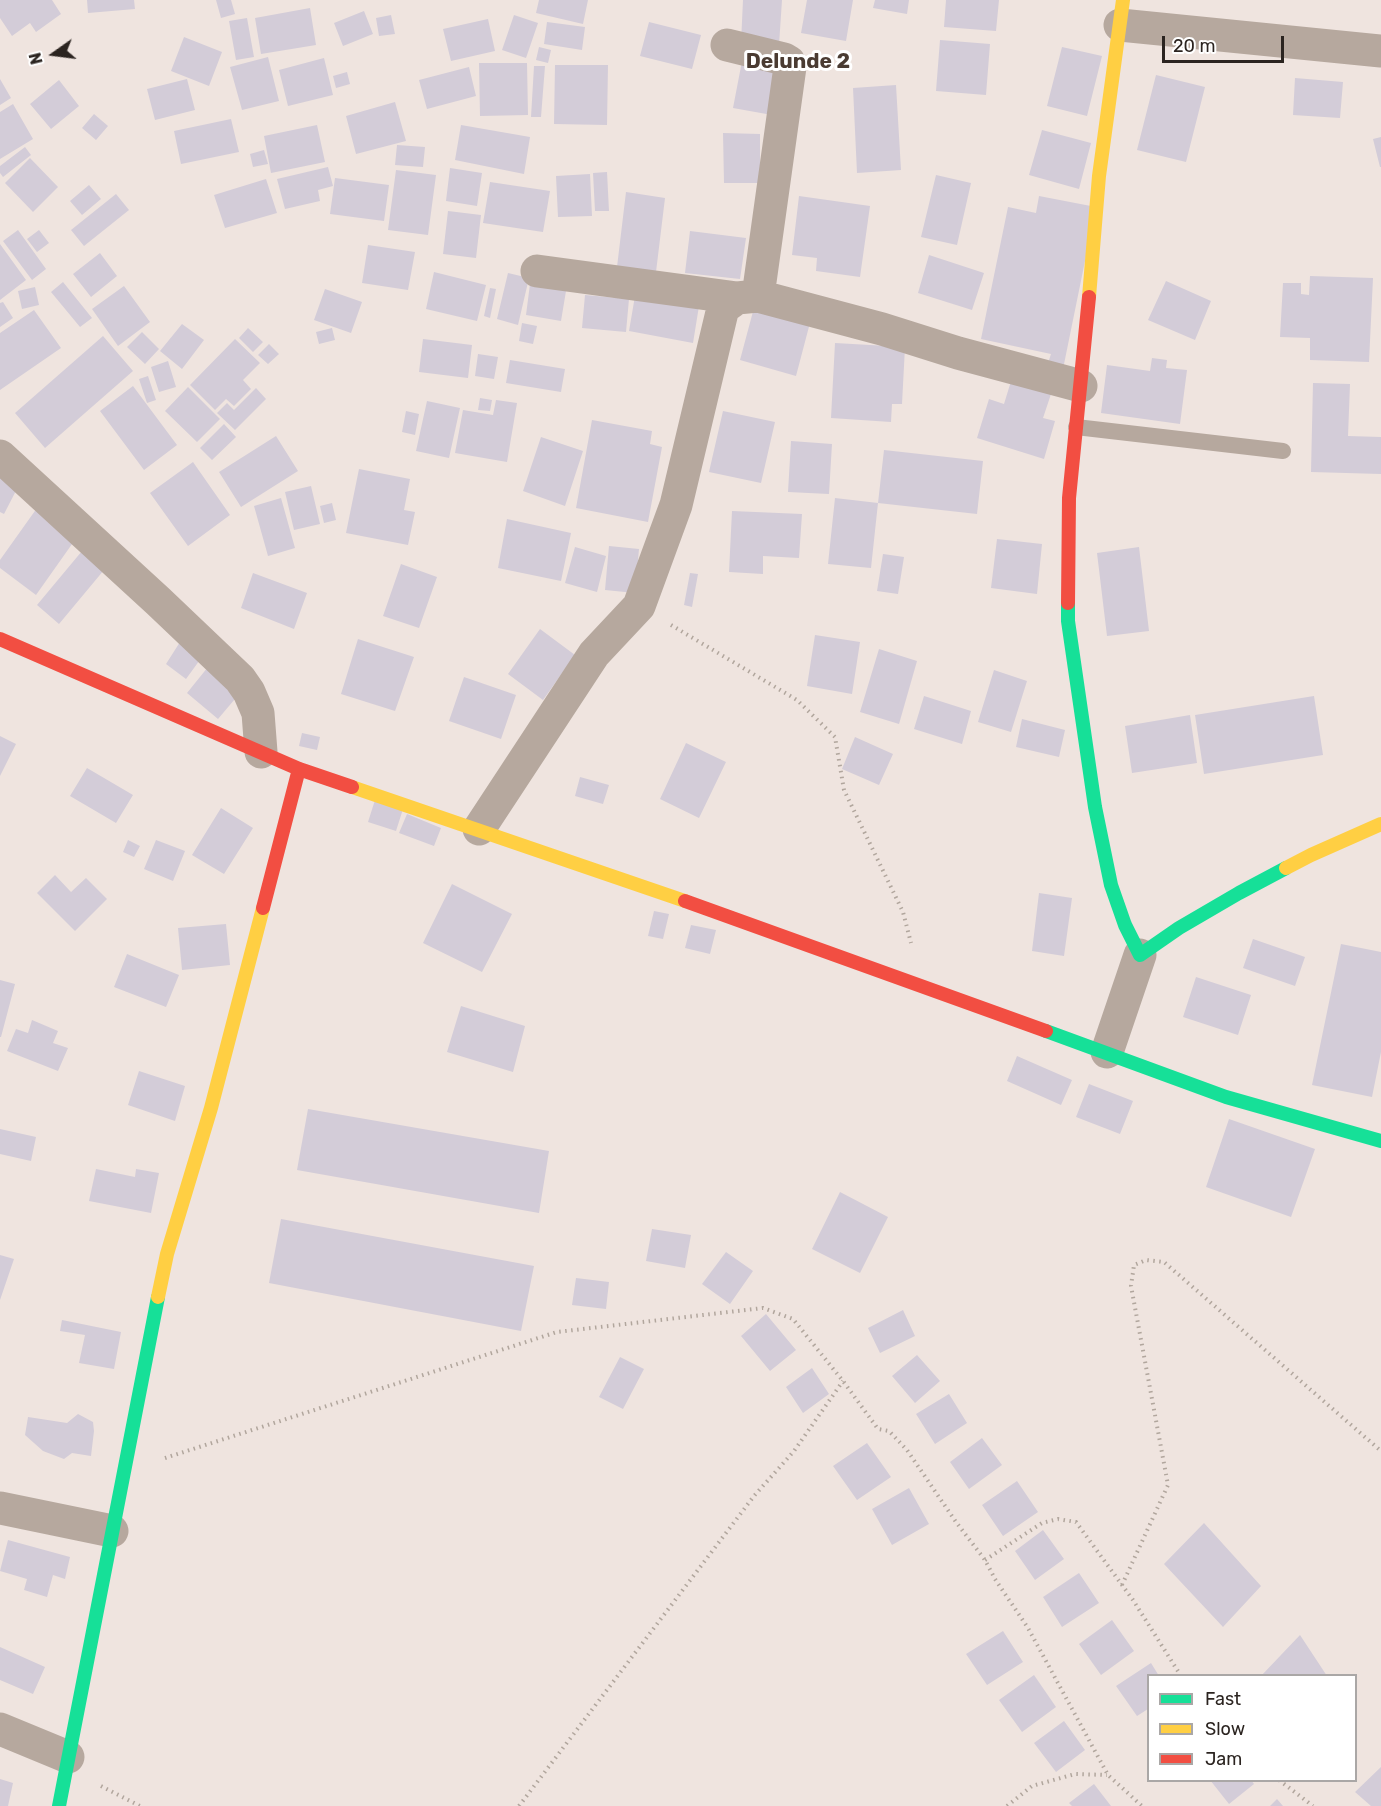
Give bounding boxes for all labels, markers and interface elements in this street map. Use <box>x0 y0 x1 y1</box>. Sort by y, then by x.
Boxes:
north arrow <box>24 24 84 84</box>
scale bar <box>1165 24 1286 62</box>
text: 20 m <box>1173 35 1215 57</box>
district label: Delunde 2 <box>746 49 850 75</box>
text: N <box>25 51 47 66</box>
legend <box>1147 1674 1357 1782</box>
text: Fast <box>1205 1688 1241 1710</box>
text: Slow <box>1205 1718 1245 1740</box>
text: Jam <box>1205 1748 1242 1770</box>

